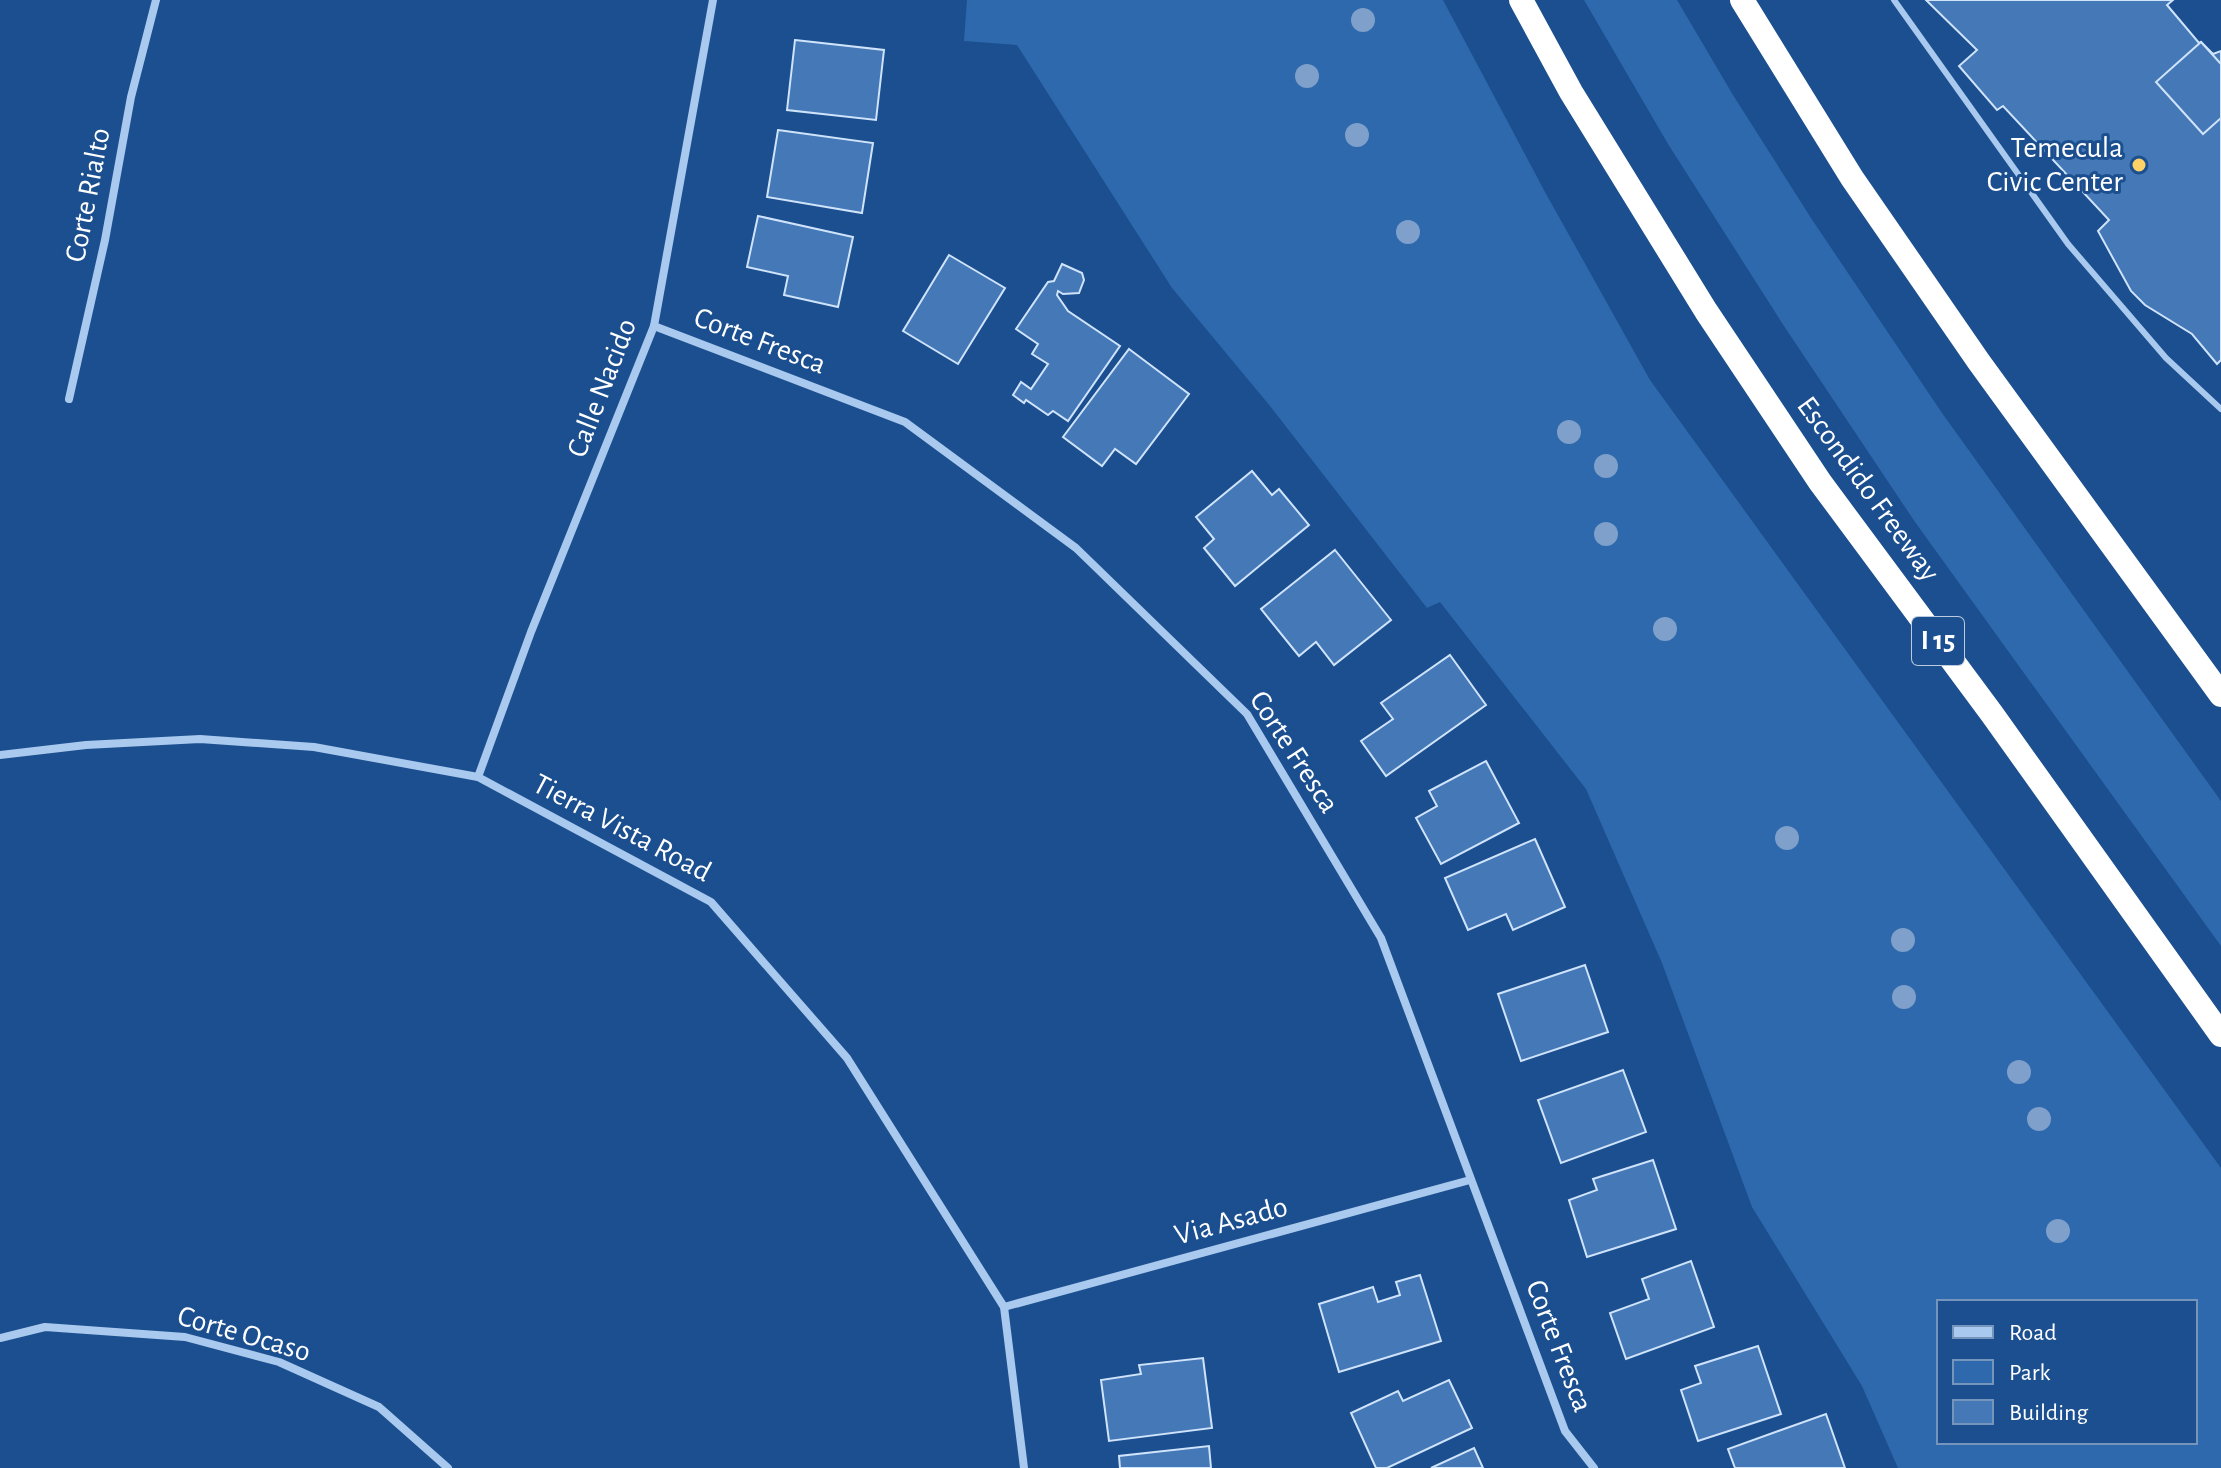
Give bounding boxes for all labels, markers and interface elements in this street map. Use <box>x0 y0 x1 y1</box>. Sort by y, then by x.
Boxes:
street label: Corte Rialto <box>60 125 116 265</box>
place label: Temecula Civic Center <box>1987 133 2123 197</box>
marker: Temecula Civic Center <box>2130 156 2148 174</box>
street label: Corte Fresca <box>690 302 830 380</box>
street label: Calle Nacido <box>562 315 642 461</box>
street label: Escondido Freeway <box>1791 391 1945 587</box>
road number: I 15 <box>1912 617 1964 665</box>
street label: Corte Fresca <box>1244 686 1344 818</box>
street label: Tierra Vista Road <box>528 769 716 887</box>
street label: Via Asado <box>1171 1192 1291 1250</box>
street label: Corte Fresca <box>1520 1276 1598 1416</box>
legend <box>1937 1300 2197 1444</box>
street label: Corte Ocaso <box>174 1301 314 1367</box>
text: Road <box>2009 1321 2057 1345</box>
text: Park <box>2009 1361 2050 1385</box>
text: Building <box>2009 1401 2088 1425</box>

